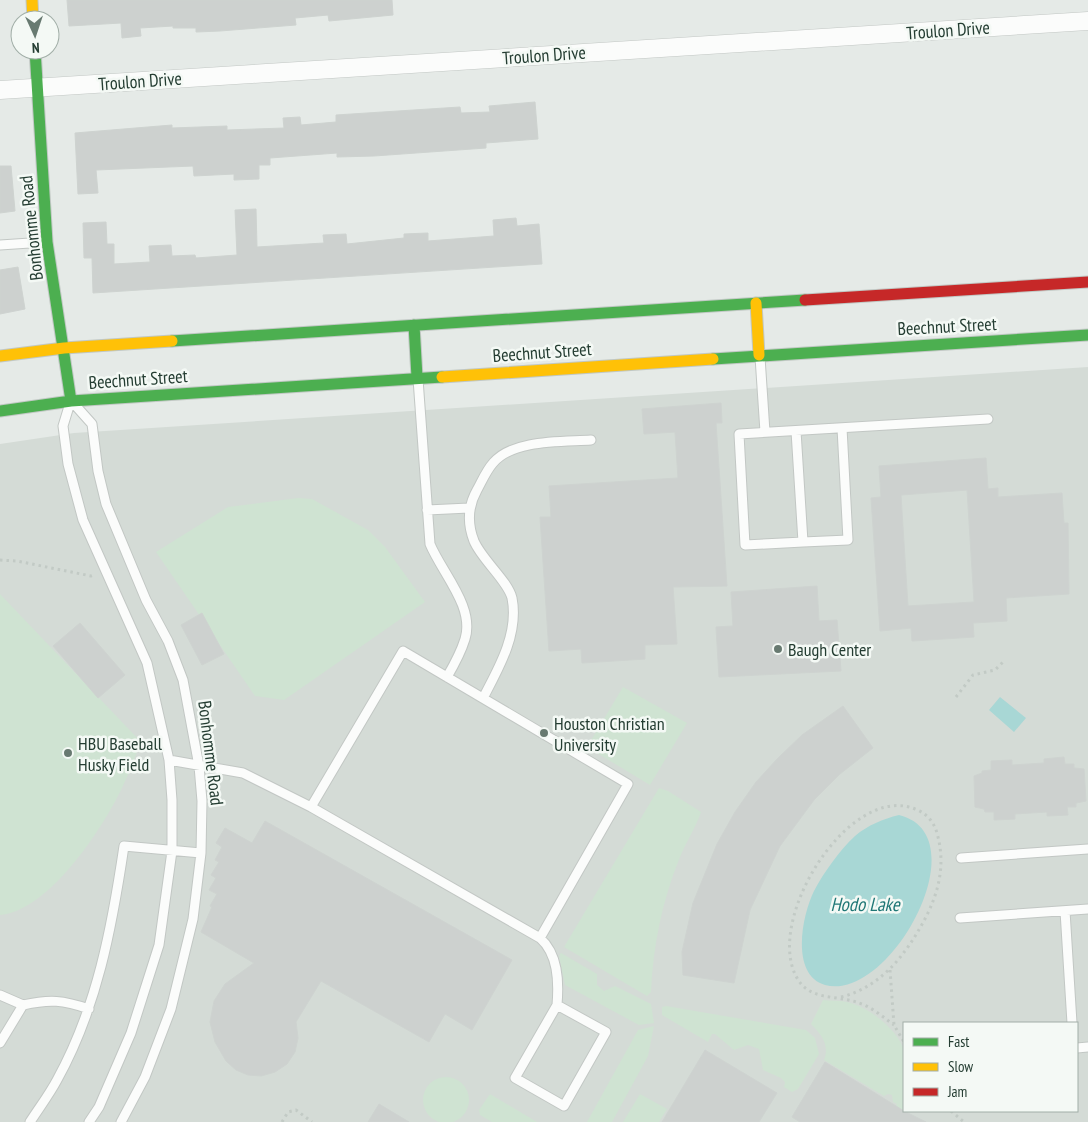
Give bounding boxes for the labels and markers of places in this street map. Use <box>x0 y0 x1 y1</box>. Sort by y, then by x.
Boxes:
place label: Baugh Center <box>788 638 871 661</box>
marker: Baugh Center <box>772 643 784 655</box>
place label: Houston Christian University <box>554 712 665 756</box>
marker: Houston Christian University <box>538 727 550 739</box>
place label: HBU Baseball Husky Field <box>78 732 163 776</box>
marker: HBU Baseball Husky Field <box>62 747 74 759</box>

